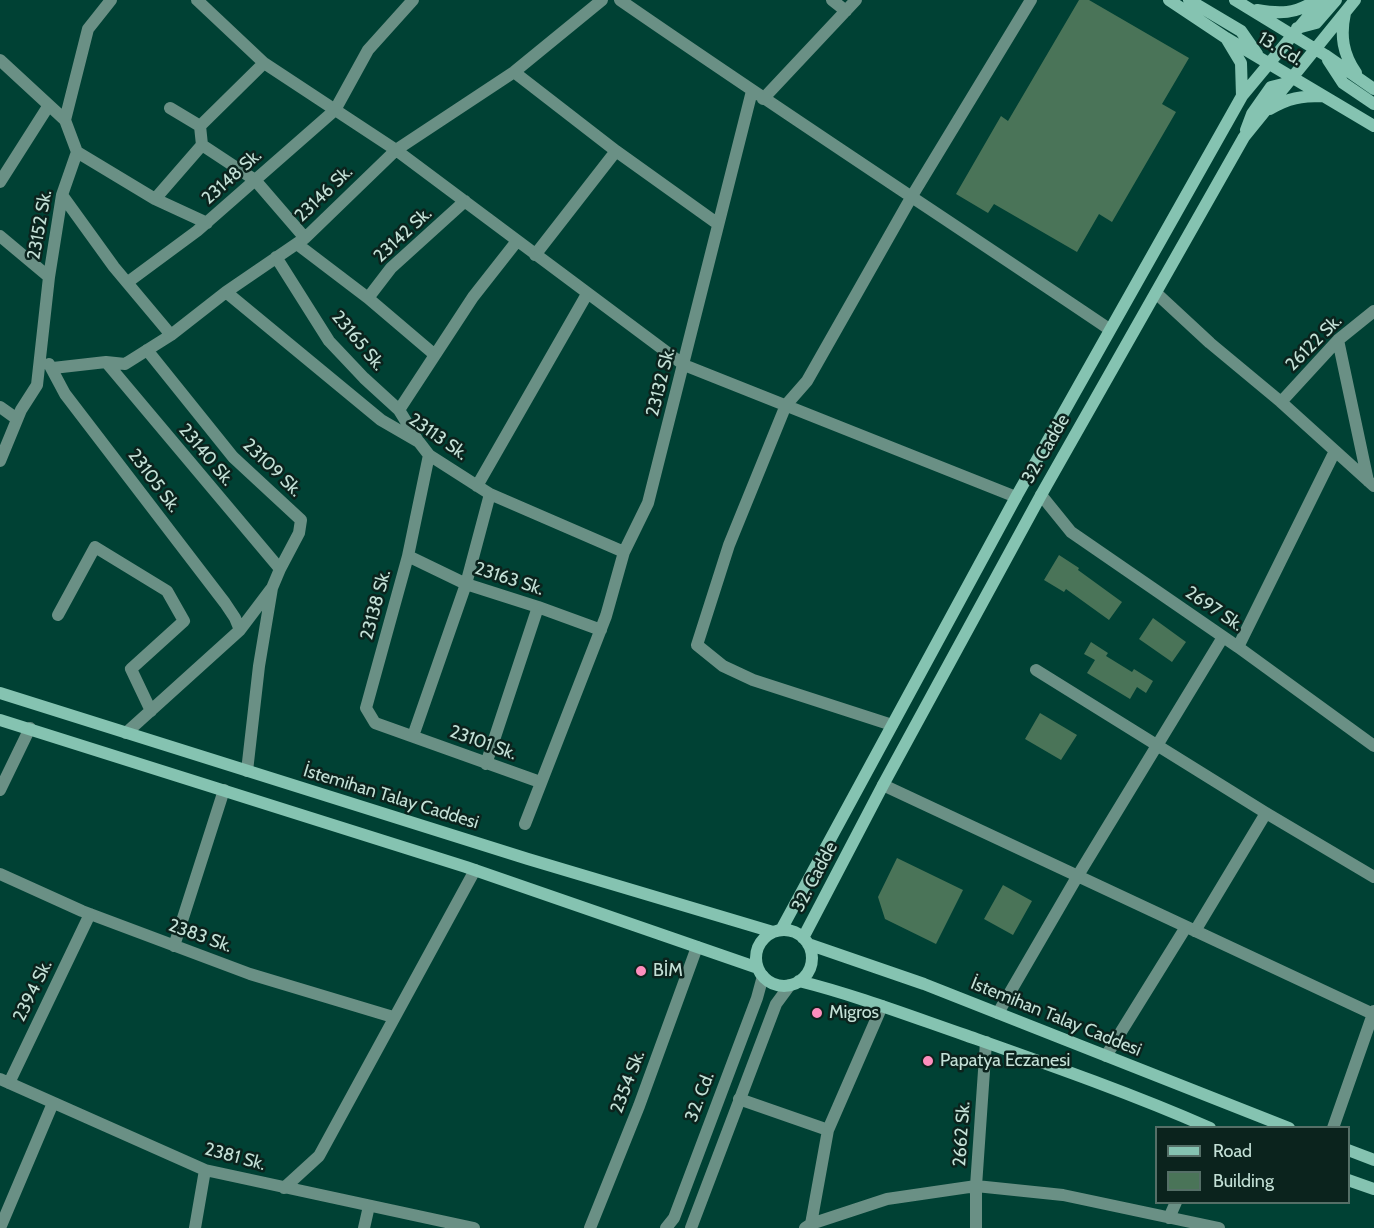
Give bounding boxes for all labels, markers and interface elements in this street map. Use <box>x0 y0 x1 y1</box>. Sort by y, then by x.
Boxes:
street label: 13. Cd. <box>1254 27 1306 71</box>
street label: 23148 Sk. <box>198 145 266 209</box>
street label: 23146 Sk. <box>291 161 357 227</box>
street label: 23152 Sk. <box>23 188 57 262</box>
street label: 23142 Sk. <box>370 203 436 267</box>
street label: 23165 Sk. <box>327 307 389 375</box>
street label: 26122 Sk. <box>1281 310 1347 376</box>
street label: 23132 Sk. <box>642 345 680 419</box>
street label: 23113 Sk. <box>404 409 472 465</box>
street label: 32. Cadde <box>1018 411 1074 487</box>
street label: 23140 Sk. <box>174 420 238 490</box>
street label: 23109 Sk. <box>238 434 306 502</box>
street label: 23105 Sk. <box>123 445 185 517</box>
street label: 23163 Sk. <box>472 558 546 600</box>
street label: 23138 Sk. <box>356 567 396 643</box>
street label: 2697 Sk. <box>1181 582 1247 636</box>
street label: 23101 Sk. <box>447 721 519 765</box>
street label: İstemihan Talay Caddesi <box>301 760 481 834</box>
street label: 32. Cadde <box>788 838 842 916</box>
street label: 2383 Sk. <box>165 915 235 957</box>
street label: 2394 Sk. <box>9 957 57 1025</box>
place label: BİM <box>653 960 683 982</box>
marker: BİM <box>634 964 648 978</box>
street label: İstemihan Talay Caddesi <box>967 973 1145 1061</box>
place label: Migros <box>829 1002 879 1024</box>
marker: Migros <box>810 1006 824 1020</box>
street label: 2354 Sk. <box>606 1048 650 1116</box>
place label: Papatya Eczanesi <box>940 1050 1070 1072</box>
marker: Papatya Eczanesi <box>921 1054 935 1068</box>
street label: 32. Cd. <box>681 1069 719 1125</box>
street label: 2662 Sk. <box>949 1101 975 1167</box>
legend <box>1155 1126 1350 1204</box>
street label: 2381 Sk. <box>202 1139 268 1175</box>
text: Road <box>1213 1140 1252 1162</box>
text: Building <box>1213 1170 1274 1192</box>

